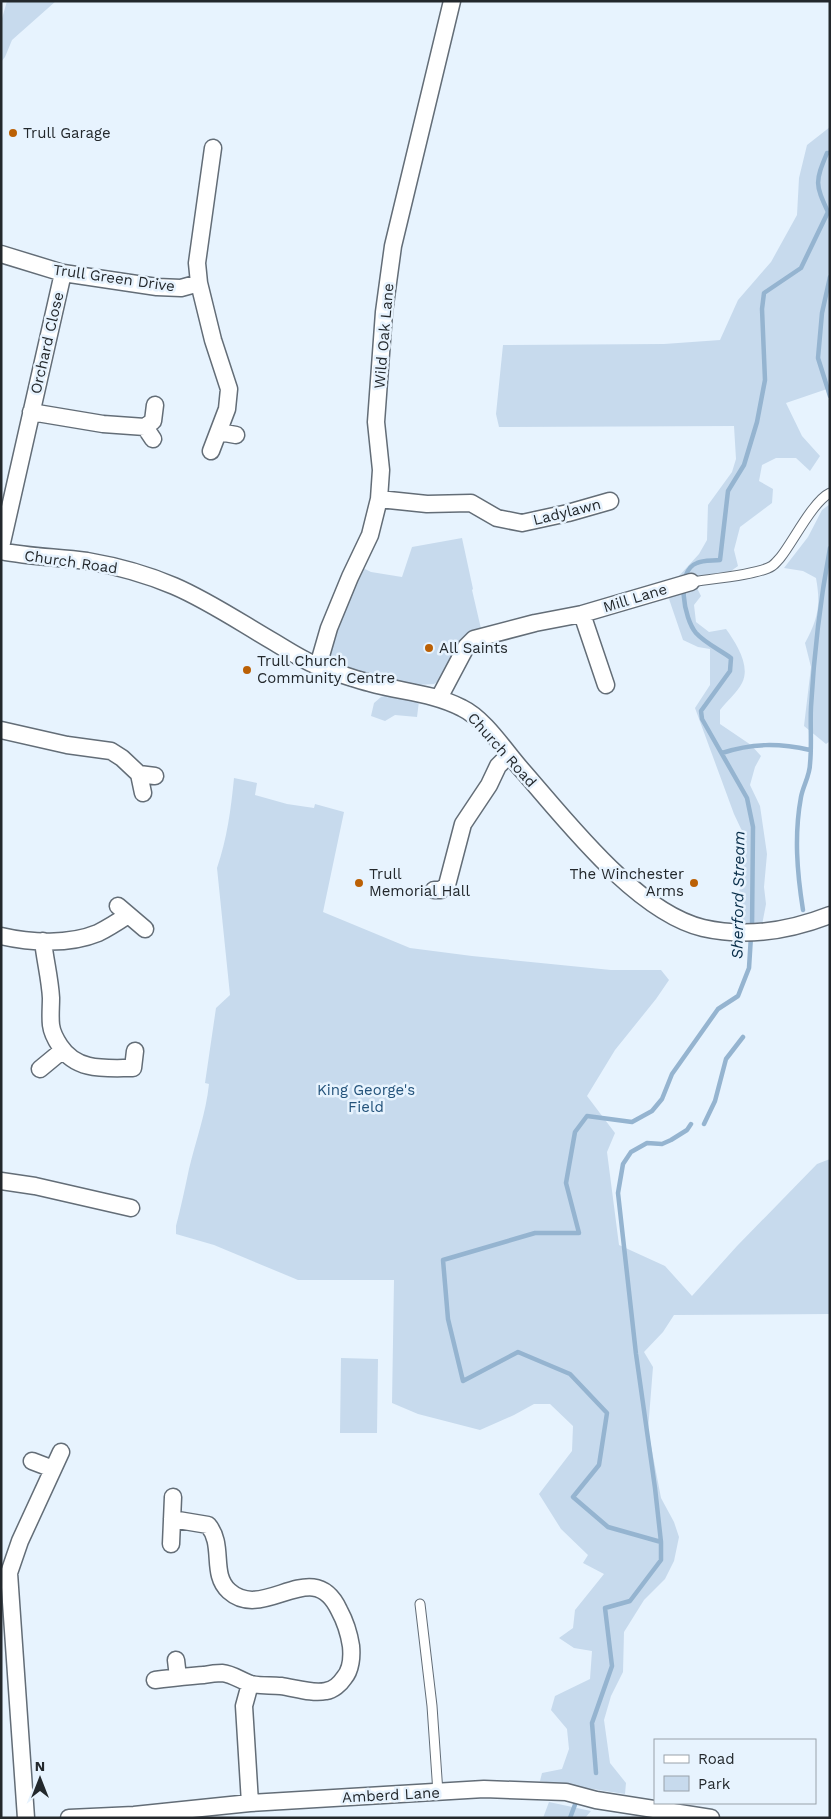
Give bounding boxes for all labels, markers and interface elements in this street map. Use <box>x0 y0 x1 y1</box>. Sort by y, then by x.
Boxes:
place label: Trull Garage <box>23 124 111 142</box>
marker: Trull Garage <box>7 127 19 139</box>
street label: Trull Green Drive <box>52 261 176 295</box>
street label: Wild Oak Lane <box>370 282 398 390</box>
street label: Orchard Close <box>27 290 67 396</box>
street label: Ladylawn <box>531 495 603 529</box>
street label: Church Road <box>23 547 119 577</box>
street label: Mill Lane <box>601 580 669 616</box>
place label: All Saints <box>439 639 508 657</box>
marker: All Saints <box>423 642 435 654</box>
place label: Trull Church Community Centre <box>257 652 395 687</box>
marker: Trull Church Community Centre <box>241 664 253 676</box>
street label: Church Road <box>464 709 540 791</box>
water label: Sherford Stream <box>727 831 749 959</box>
place label: Trull Memorial Hall <box>369 865 470 900</box>
place label: The Winchester Arms <box>570 865 684 900</box>
marker: Trull Memorial Hall <box>353 877 365 889</box>
marker: The Winchester Arms <box>688 877 700 889</box>
park label: King George's Field <box>317 1081 415 1116</box>
legend <box>654 1739 816 1804</box>
text: Road <box>698 1750 735 1768</box>
north arrow <box>15 1754 65 1804</box>
text: N <box>35 1758 45 1774</box>
text: Park <box>698 1775 731 1793</box>
street label: Amberd Lane <box>342 1783 440 1807</box>

